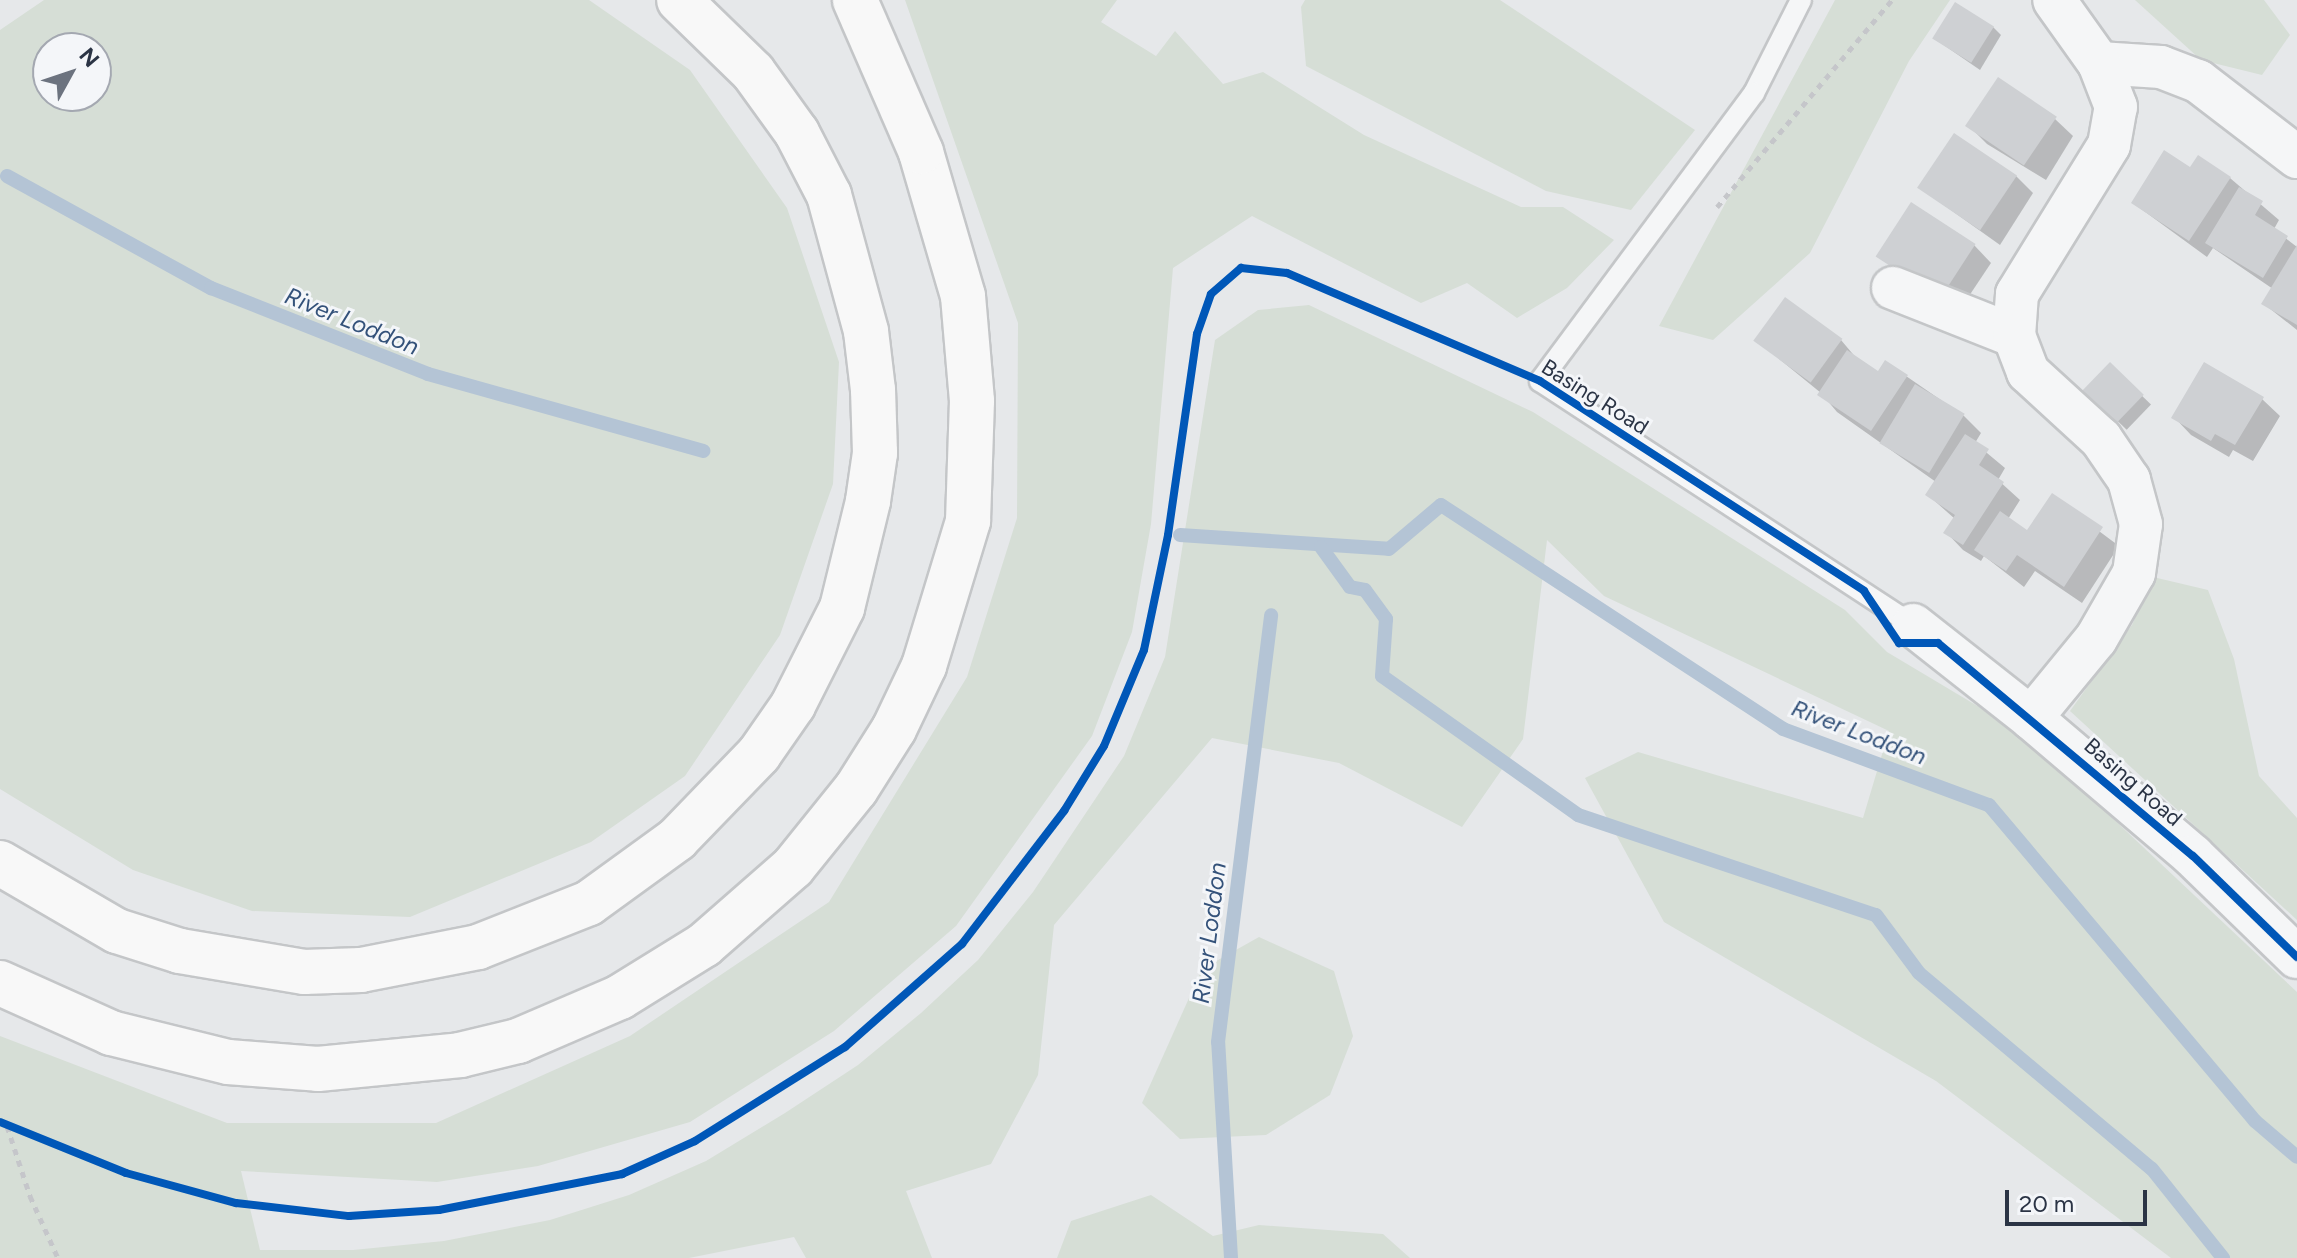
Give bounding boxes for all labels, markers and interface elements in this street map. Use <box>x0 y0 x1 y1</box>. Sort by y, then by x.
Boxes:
north arrow <box>32 32 112 112</box>
text: N <box>73 42 105 73</box>
water label: River Loddon <box>281 281 423 361</box>
street label: Basing Road <box>1537 354 1653 440</box>
water label: River Loddon <box>1788 693 1930 771</box>
street label: Basing Road <box>2079 732 2187 832</box>
water label: River Loddon <box>1186 861 1232 1005</box>
scale bar <box>2009 1174 2151 1224</box>
text: 20 m <box>2019 1189 2074 1218</box>

